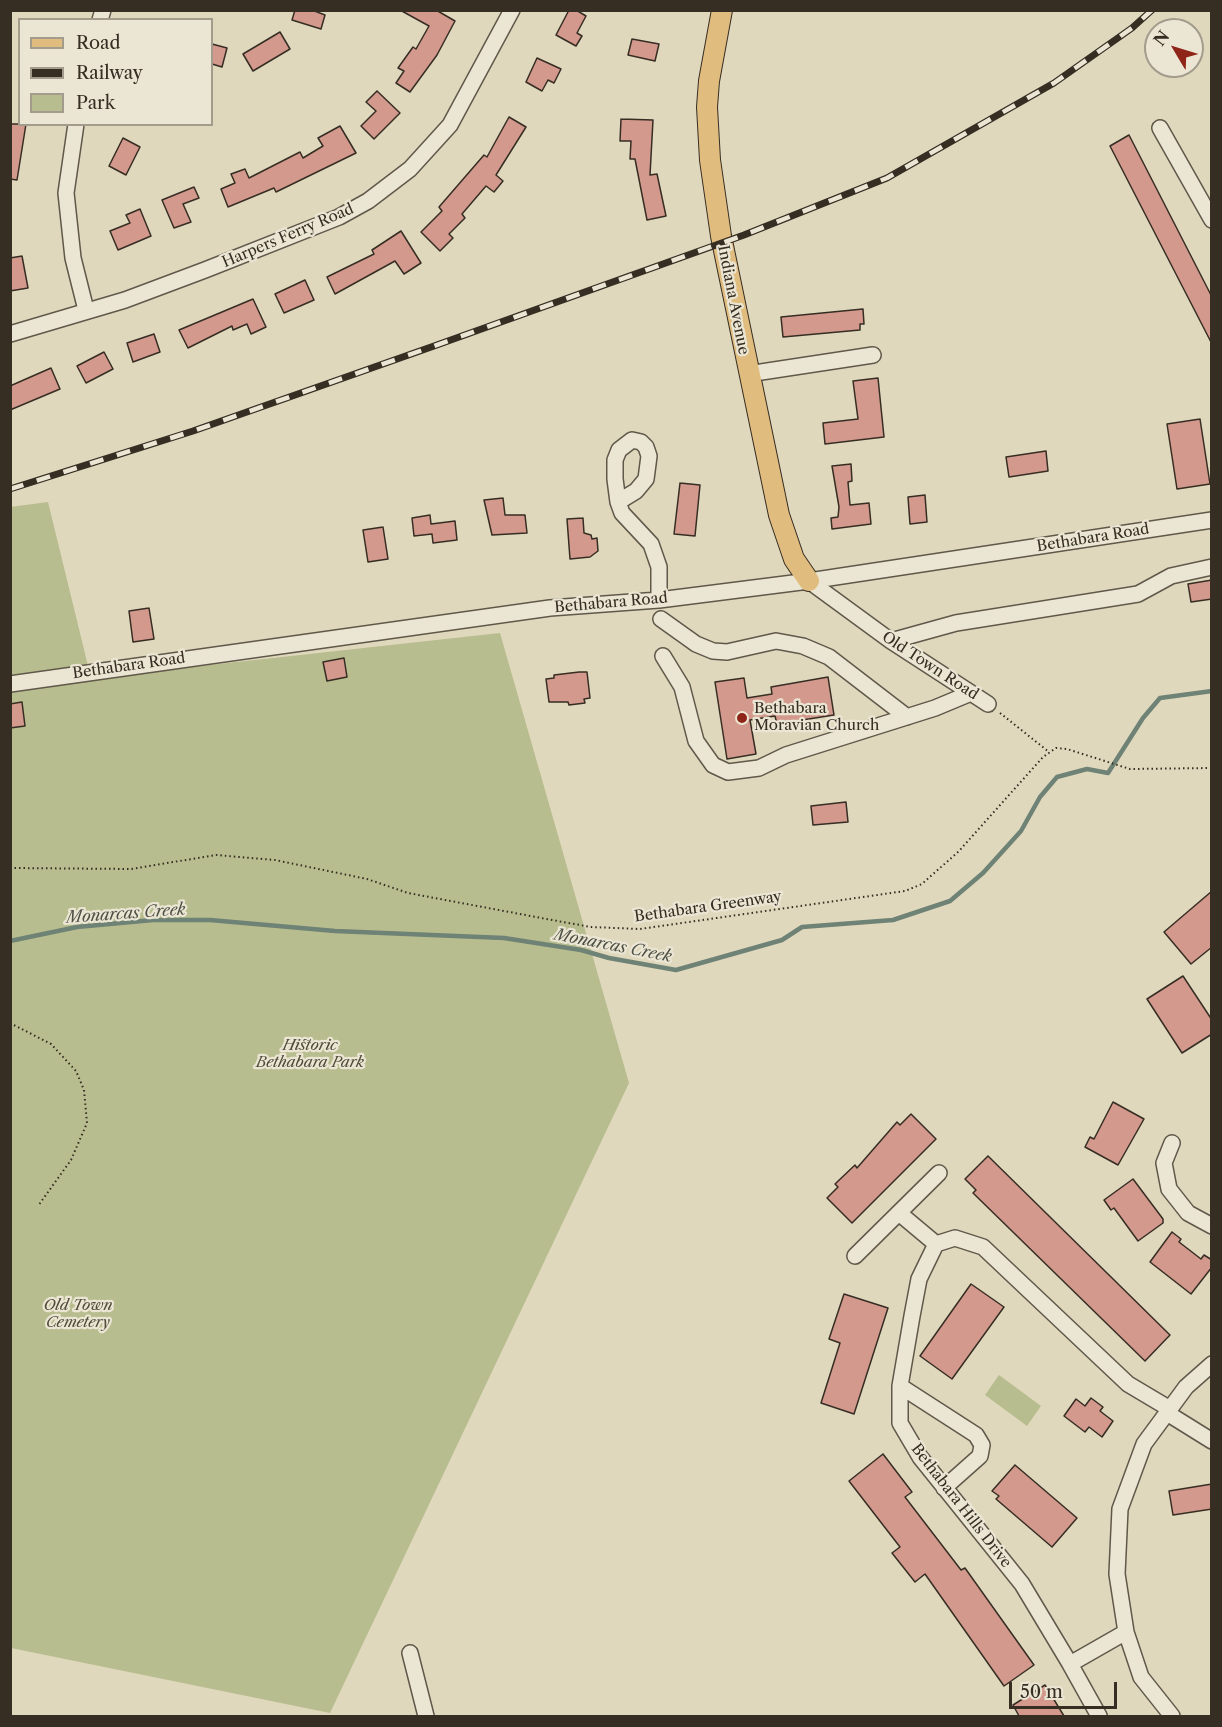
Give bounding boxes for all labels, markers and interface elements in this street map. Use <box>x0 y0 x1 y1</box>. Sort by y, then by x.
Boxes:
legend <box>18 18 213 126</box>
north arrow <box>1144 18 1204 78</box>
text: N <box>1149 27 1174 50</box>
text: Road <box>76 32 121 54</box>
text: Railway <box>76 62 143 84</box>
text: Park <box>76 92 115 114</box>
street label: Harpers Ferry Road <box>220 200 356 272</box>
street label: Indiana Avenue <box>714 244 752 356</box>
street label: Bethabara Road <box>1035 520 1151 556</box>
street label: Bethabara Road <box>554 589 668 617</box>
street label: Old Town Road <box>878 628 982 704</box>
street label: Bethabara Road <box>71 649 187 683</box>
place label: Bethabara Moravian Church <box>754 700 879 735</box>
marker: Bethabara Moravian Church <box>735 711 749 725</box>
street label: Bethabara Greenway <box>633 888 783 926</box>
water label: Monarcas Creek <box>66 900 186 928</box>
water label: Monarcas Creek <box>553 925 673 967</box>
park label: Historic Bethabara Park <box>256 1037 364 1072</box>
park label: Old Town Cemetery <box>43 1297 113 1332</box>
street label: Bethabara Hills Drive <box>907 1440 1015 1572</box>
scale bar <box>1012 1670 1120 1708</box>
text: 50 m <box>1020 1681 1063 1703</box>

